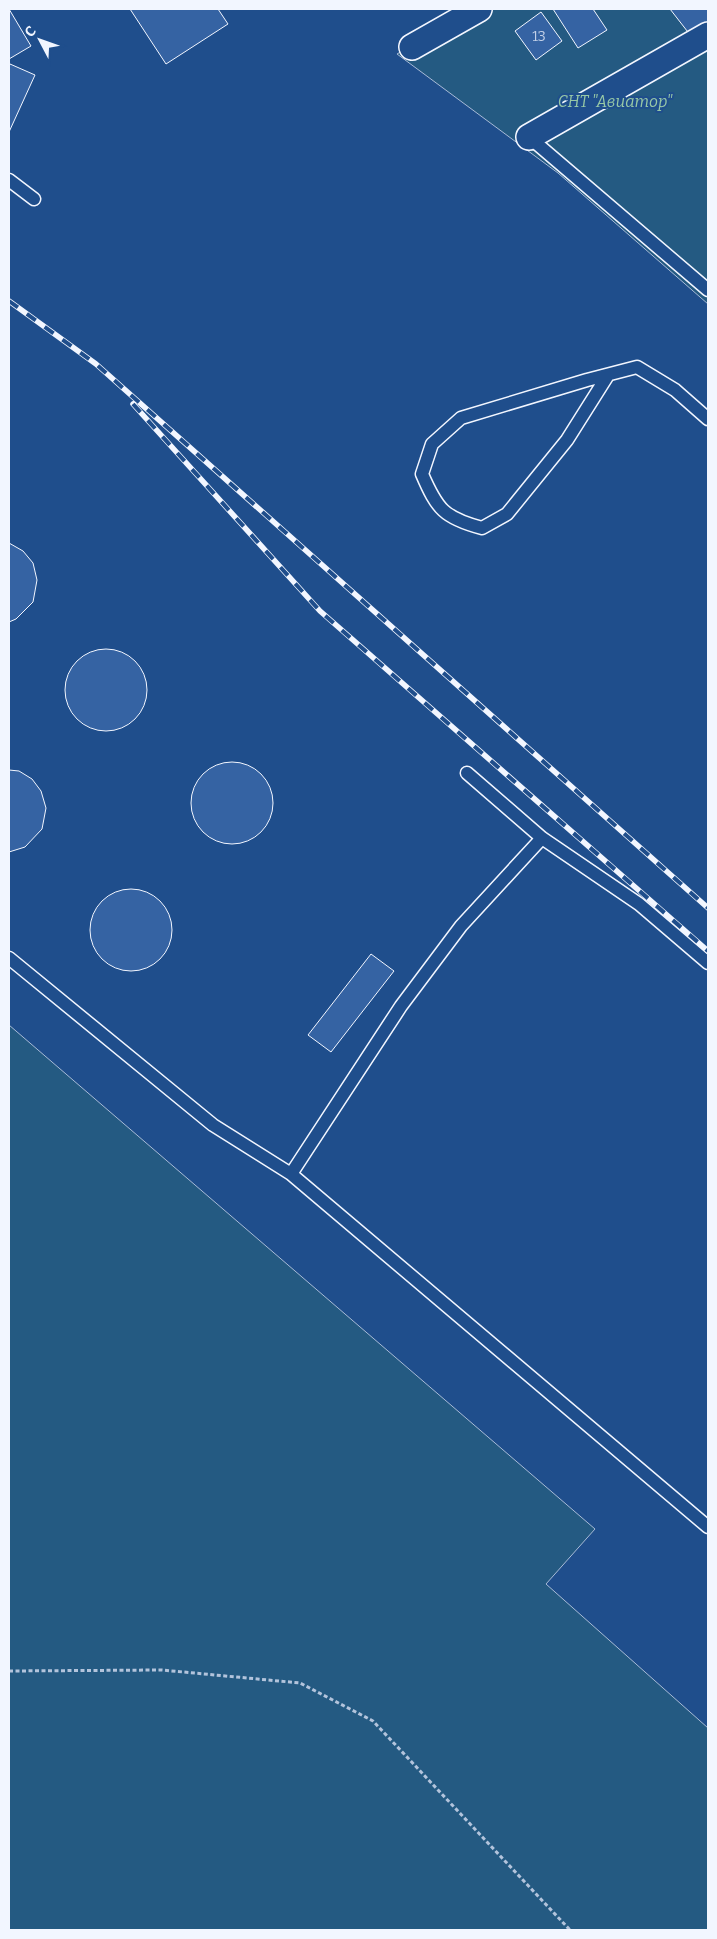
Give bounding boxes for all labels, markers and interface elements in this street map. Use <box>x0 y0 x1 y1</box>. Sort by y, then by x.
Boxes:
north arrow <box>15 15 65 65</box>
text: С <box>21 23 40 41</box>
house number: 13 <box>532 28 546 45</box>
park label: СНТ "Авиатор" <box>558 92 673 111</box>

